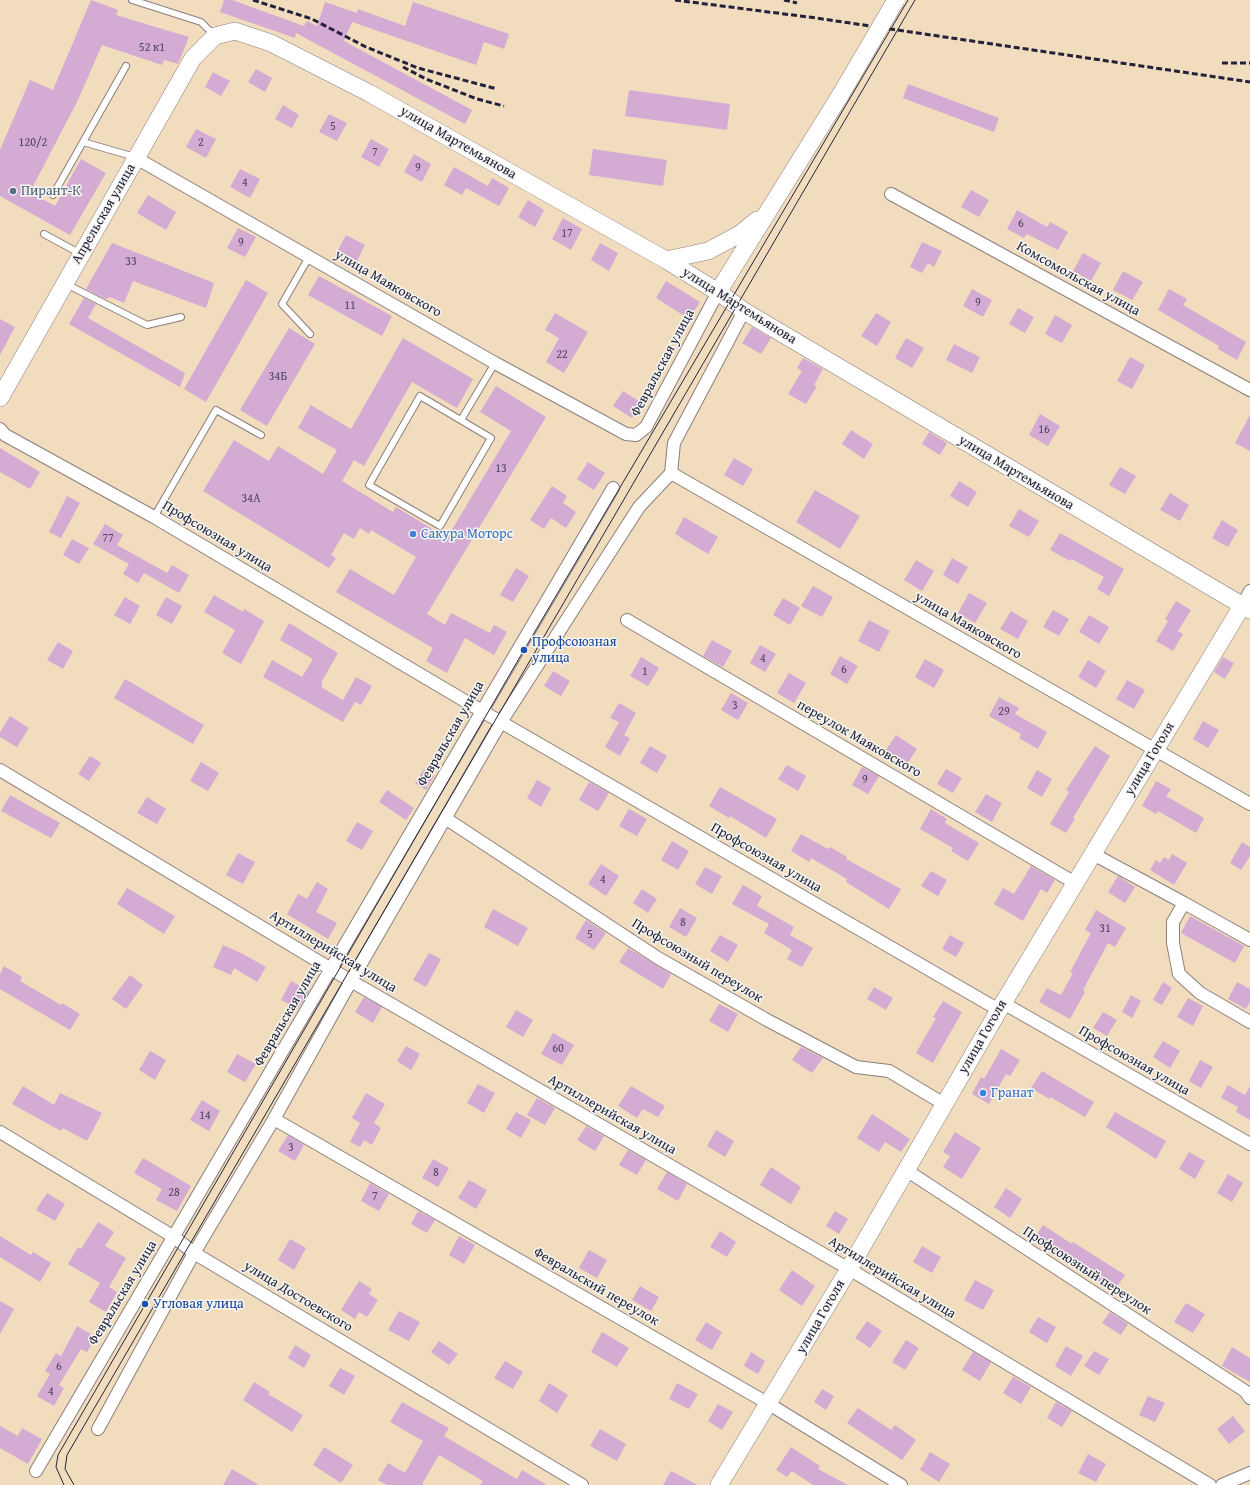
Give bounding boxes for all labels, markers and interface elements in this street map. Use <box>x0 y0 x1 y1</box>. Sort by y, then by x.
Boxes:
house number: 52 к1 <box>139 41 165 55</box>
street label: улица Мартемьянова <box>397 103 519 183</box>
house number: 5 <box>330 120 336 134</box>
house number: 120/2 <box>19 136 47 150</box>
house number: 2 <box>198 136 204 150</box>
house number: 7 <box>372 146 378 160</box>
street label: Апрельская улица <box>68 161 140 267</box>
house number: 9 <box>415 161 421 175</box>
house number: 4 <box>242 176 248 190</box>
place label: Пирант-К <box>21 183 81 199</box>
marker: Пирант-К <box>8 186 18 196</box>
house number: 6 <box>1018 217 1024 231</box>
house number: 17 <box>561 227 573 241</box>
house number: 9 <box>238 236 244 250</box>
street label: Комсомольская улица <box>1013 238 1143 320</box>
street label: улица Маяковского <box>332 247 444 321</box>
house number: 33 <box>125 255 137 269</box>
street label: улица Мартемьянова <box>679 264 799 348</box>
house number: 9 <box>975 296 981 310</box>
house number: 11 <box>344 299 356 313</box>
street label: Февральская улица <box>628 306 698 420</box>
house number: 22 <box>556 348 568 362</box>
house number: 34Б <box>269 370 287 384</box>
house number: 16 <box>1038 423 1050 437</box>
street label: улица Мартемьянова <box>955 432 1077 514</box>
house number: 13 <box>495 462 507 476</box>
house number: 34А <box>242 492 260 506</box>
street label: Профсоюзная улица <box>159 498 275 576</box>
place label: Сакура Моторс <box>421 526 513 542</box>
marker: Сакура Моторс <box>408 529 418 539</box>
house number: 77 <box>102 532 114 546</box>
street label: улица Маяковского <box>912 589 1024 663</box>
place label: Профсоюзная улица <box>532 634 617 666</box>
marker: Профсоюзная улица <box>519 645 529 655</box>
house number: 4 <box>760 652 766 666</box>
house number: 6 <box>841 663 847 677</box>
house number: 1 <box>642 665 648 679</box>
street label: Февральская улица <box>414 678 488 790</box>
street label: переулок Маяковского <box>794 697 924 781</box>
house number: 3 <box>732 699 738 713</box>
house number: 29 <box>998 705 1010 719</box>
street label: улица Гоголя <box>1122 719 1178 799</box>
house number: 9 <box>862 773 868 787</box>
street label: Профсоюзная улица <box>707 819 825 897</box>
house number: 4 <box>600 873 606 887</box>
street label: Артиллерийская улица <box>266 907 400 997</box>
street label: Профсоюзный переулок <box>628 915 766 1007</box>
house number: 8 <box>680 916 686 930</box>
house number: 31 <box>1099 922 1111 936</box>
house number: 5 <box>587 928 593 942</box>
street label: Февральская улица <box>251 958 325 1070</box>
street label: улица Гоголя <box>955 997 1011 1077</box>
street label: Профсоюзная улица <box>1075 1022 1193 1100</box>
house number: 60 <box>552 1042 564 1056</box>
street label: Артиллерийская улица <box>545 1071 679 1159</box>
place label: Гранат <box>991 1085 1034 1101</box>
marker: Гранат <box>978 1088 988 1098</box>
house number: 14 <box>199 1109 211 1123</box>
house number: 3 <box>288 1141 294 1155</box>
house number: 8 <box>433 1166 439 1180</box>
house number: 28 <box>168 1186 180 1200</box>
house number: 7 <box>372 1190 378 1204</box>
street label: Профсоюзный переулок <box>1020 1223 1154 1319</box>
street label: Артиллерийская улица <box>825 1233 959 1323</box>
street label: Февральская улица <box>85 1238 161 1348</box>
street label: Февральский переулок <box>530 1244 662 1330</box>
street label: улица Достоевского <box>240 1258 356 1336</box>
street label: улица Гоголя <box>793 1277 849 1357</box>
place label: Угловая улица <box>153 1296 244 1312</box>
marker: Угловая улица <box>140 1299 150 1309</box>
house number: 6 <box>56 1360 62 1374</box>
house number: 4 <box>48 1385 54 1399</box>

